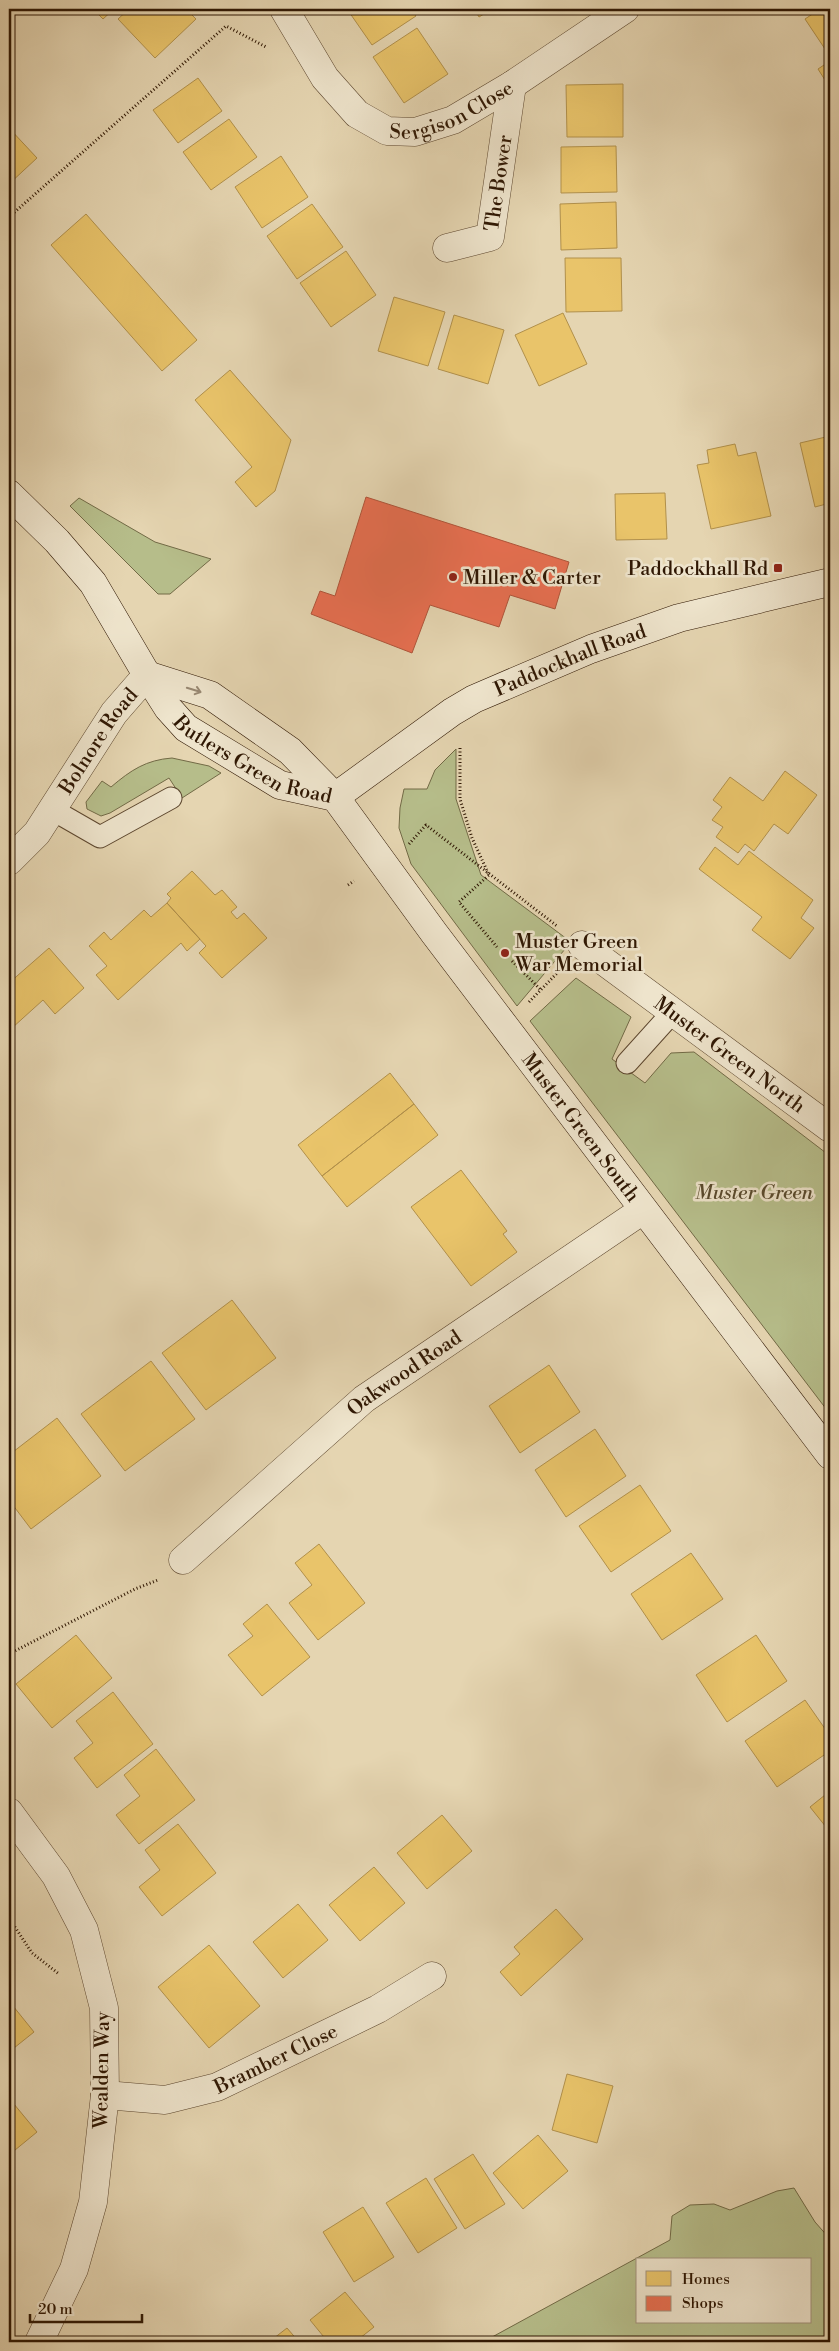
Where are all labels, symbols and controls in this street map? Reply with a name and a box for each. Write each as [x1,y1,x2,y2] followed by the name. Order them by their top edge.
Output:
[389,76,518,146] street label: Sergison Close
[480,133,519,233] street label: The Bower
[628,557,769,582] place label: Paddockhall Rd
[772,562,784,574] marker: Paddockhall Rd
[463,566,601,591] place label: Miller & Carter
[447,571,459,583] marker: Miller & Carter
[491,619,650,703] street label: Paddockhall Road
[53,683,144,800] street label: Bolnore Road
[185,685,201,695] one-way arrow
[166,710,335,810] street label: Butlers Green Road
[514,930,643,978] place label: Muster Green War Memorial
[499,947,511,959] marker: Muster Green War Memorial
[649,991,810,1119] street label: Muster Green North
[516,1049,645,1208] street label: Muster Green South
[695,1181,814,1206] park label: Muster Green
[342,1325,467,1422] street label: Oakwood Road
[89,2011,116,2130] street label: Wealden Way
[210,2019,342,2101] street label: Bramber Close
[636,2258,812,2324] legend
[682,2270,730,2289] text: Homes
[30,2291,142,2323] scale bar
[682,2294,723,2313] text: Shops
[38,2300,73,2319] text: 20 m

